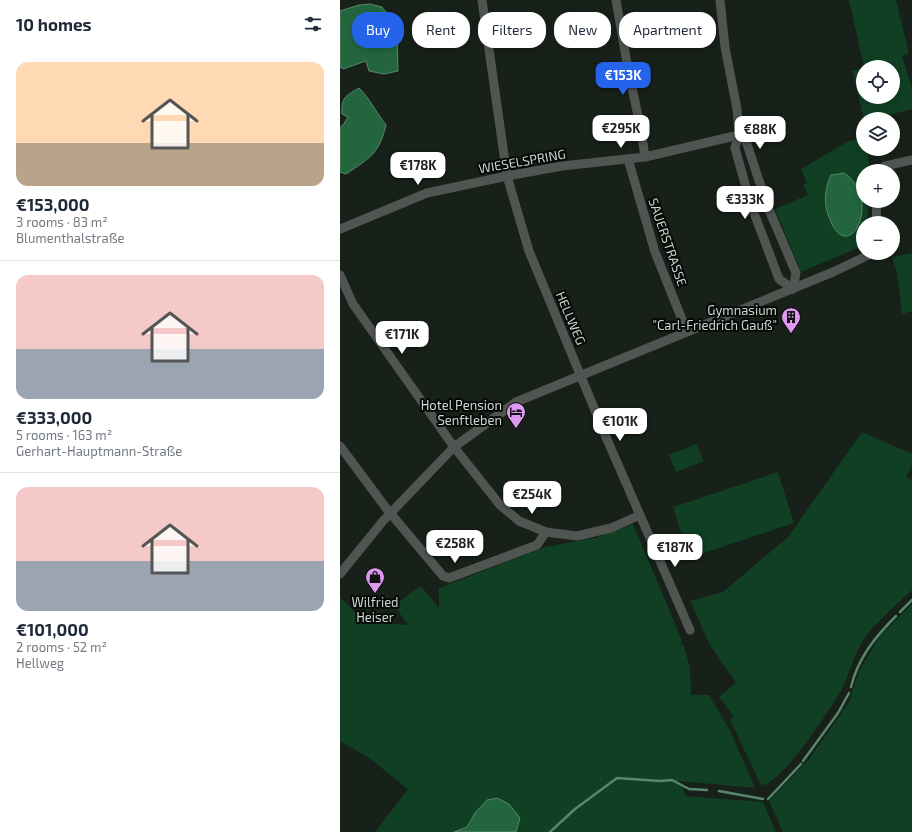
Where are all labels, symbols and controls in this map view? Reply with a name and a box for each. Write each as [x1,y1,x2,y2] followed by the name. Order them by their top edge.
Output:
[352,12,404,48] chip: Buy
[412,12,470,48] chip: Rent
[478,12,546,48] chip: Filters
[554,12,611,48] chip: New
[619,12,716,48] chip: Apartment
[302,13,324,35] icon: filters
[16,14,92,34] text: 10 homes
[856,60,900,260] map controls
[856,60,900,104] button: locate
[595,62,651,96] pin: €153K
[605,67,641,83] text: €153K
[134,88,206,160] icon: home
[856,112,900,156] button: layers
[593,115,649,149] pin: €295K
[736,116,784,150] pin: €88K
[602,120,641,136] text: €295K
[744,121,776,137] text: €88K
[477,145,567,177] street label: WIESELSPRING
[390,152,446,186] pin: €178K
[399,157,437,173] text: €178K
[856,164,900,208] button: +
[717,186,773,220] pin: €333K
[726,191,764,207] text: €333K
[16,194,90,214] text: €153,000
[645,196,691,288] street label: SAUERSTRASSE
[16,214,108,230] text: 3 rooms · 83 m²
[856,216,900,260] button: −
[16,230,124,246] text: Blumenthalstraße
[553,289,589,347] street label: HELLWEG
[134,301,206,373] icon: home
[652,302,777,333] place label: Gymnasium "Carl-Friedrich Gauß"
[780,306,802,334] building icon: Gymnasium "Carl-Friedrich Gauß"
[374,321,430,355] pin: €171K
[385,326,419,342] text: €171K
[421,397,502,428] place label: Hotel Pension Senftleben
[505,401,527,429] hotel icon: Hotel Pension Senftleben
[16,407,92,427] text: €333,000
[592,408,648,442] pin: €101K
[602,413,638,429] text: €101K
[16,427,112,443] text: 5 rooms · 163 m²
[16,443,182,459] text: Gerhart-Hauptmann-Straße
[504,481,560,515] pin: €254K
[512,486,552,502] text: €254K
[134,513,206,585] icon: home
[427,530,483,564] pin: €258K
[647,534,703,568] pin: €187K
[435,535,475,551] text: €258K
[656,539,694,555] text: €187K
[364,566,386,594] shop icon: Wilfried Heiser
[351,594,399,625] place label: Wilfried Heiser
[16,619,89,639] text: €101,000
[16,639,107,655] text: 2 rooms · 52 m²
[16,655,64,671] text: Hellweg

